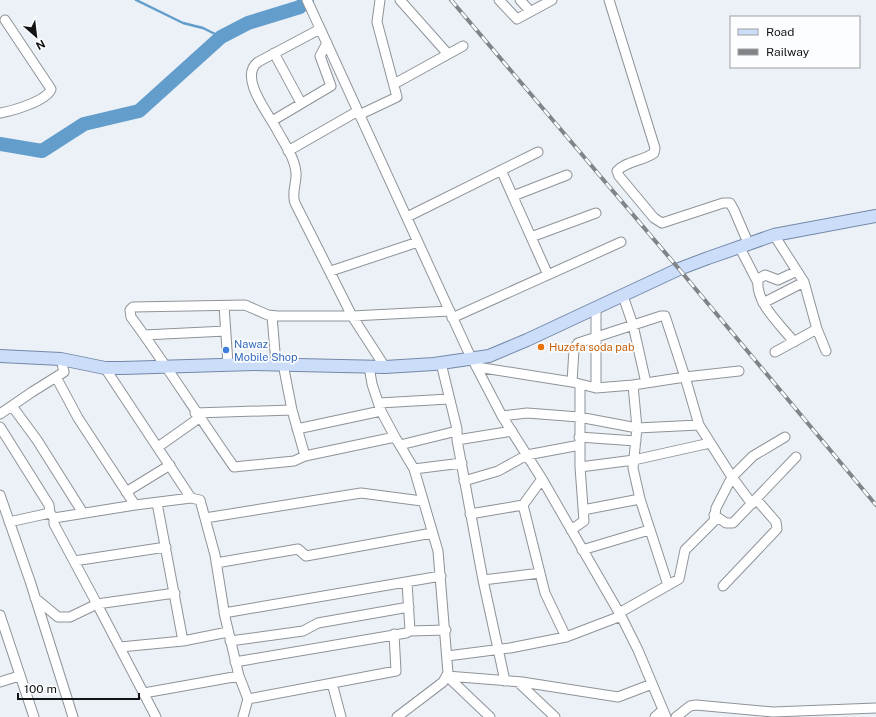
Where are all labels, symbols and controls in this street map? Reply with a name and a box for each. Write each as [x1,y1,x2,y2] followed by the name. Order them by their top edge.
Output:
[16,16,56,56] north arrow
[730,16,860,68] legend
[766,25,794,39] text: Road
[34,38,47,52] text: N
[766,45,810,59] text: Railway
[234,338,298,363] place label: Nawaz Mobile Shop
[549,341,635,353] place label: Huzefa soda pab
[536,342,546,352] marker: Huzefa soda pab
[221,345,231,355] marker: Nawaz Mobile Shop
[18,675,139,701] scale bar
[24,682,57,696] text: 100 m

